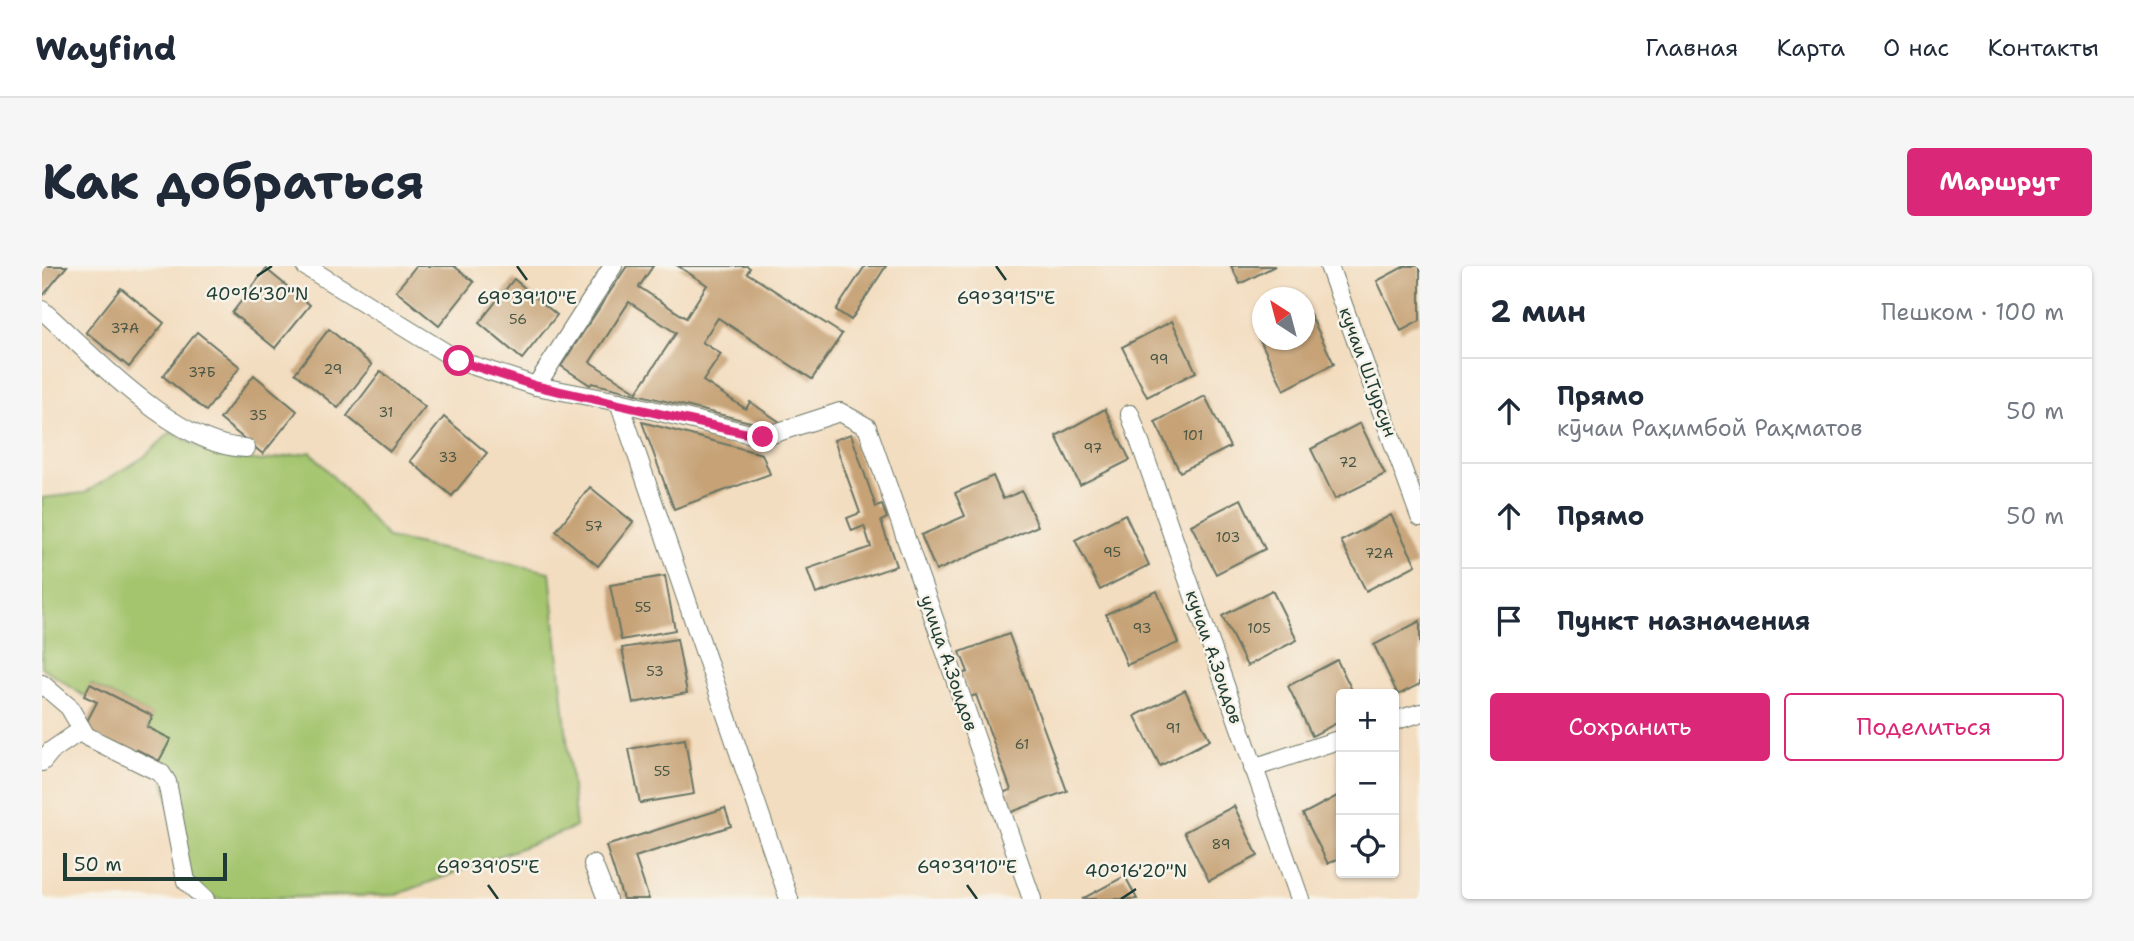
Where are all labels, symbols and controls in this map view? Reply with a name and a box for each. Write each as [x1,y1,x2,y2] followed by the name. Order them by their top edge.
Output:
[35,26,176,71] text: Wayfind
[1645,32,1738,64] text: Главная
[1776,32,1845,64] text: Карта
[1883,32,1949,64] text: О нас
[1987,32,2099,64] text: Контакты
[1907,148,2092,216] button: Маршрут
[42,149,424,215] text: Как добраться
[206,282,308,306] text: 40°16'30"N
[477,286,577,310] text: 69°39'10"E
[957,286,1055,310] text: 69°39'15"E
[1252,287,1315,350] north arrow
[1490,291,1586,332] text: 2 мин
[1881,297,2064,327] text: Пешком · 100 m
[1333,304,1403,440] street label: кучаи Ш.Турсун
[509,310,527,328] house number: 56
[111,319,139,337] house number: 37А
[443,345,474,376] route start
[1149,350,1169,368] house number: 99
[324,360,342,378] house number: 29
[188,363,216,381] house number: 37Б
[1557,378,1645,413] text: Прямо
[1490,392,1528,430] icon: ahead
[2006,396,2064,426] text: 50 m
[379,403,393,421] house number: 31
[249,406,267,424] house number: 35
[1557,413,1862,443] text: кӯчаи Раҳимбой Раҳматов
[747,421,778,452] route end
[1183,426,1203,444] house number: 101
[1084,439,1102,457] house number: 97
[439,448,457,466] house number: 33
[1339,453,1357,471] house number: 72
[1490,497,1528,535] icon: ahead
[1557,498,1645,533] text: Прямо
[2006,501,2064,531] text: 50 m
[585,517,603,535] house number: 57
[1216,528,1240,546] house number: 103
[1103,543,1121,561] house number: 95
[1365,544,1393,562] house number: 72А
[1180,587,1248,727] street label: кучаи А.Зоидов
[915,592,983,734] street label: улица А.Зоидов
[635,598,651,616] house number: 55
[1490,602,1528,640] icon: arrive
[1557,603,1810,638] text: Пункт назначения
[1133,619,1151,637] house number: 93
[1247,619,1271,637] house number: 105
[646,662,664,680] house number: 53
[1336,689,1399,878] map controls
[1336,689,1399,752] button: +
[1490,693,1770,761] button: Сохранить
[1784,693,2064,761] button: Поделиться
[1165,719,1181,737] house number: 91
[1015,735,1029,753] house number: 61
[1336,752,1399,815] button: −
[654,762,670,780] house number: 55
[1336,815,1399,878] button: locate
[1212,835,1230,853] house number: 89
[63,850,228,882] scale bar
[74,852,122,877] text: 50 m
[436,855,540,879] text: 69°39'05"E
[917,855,1017,879] text: 69°39'10"E
[1085,859,1187,883] text: 40°16'20"N

